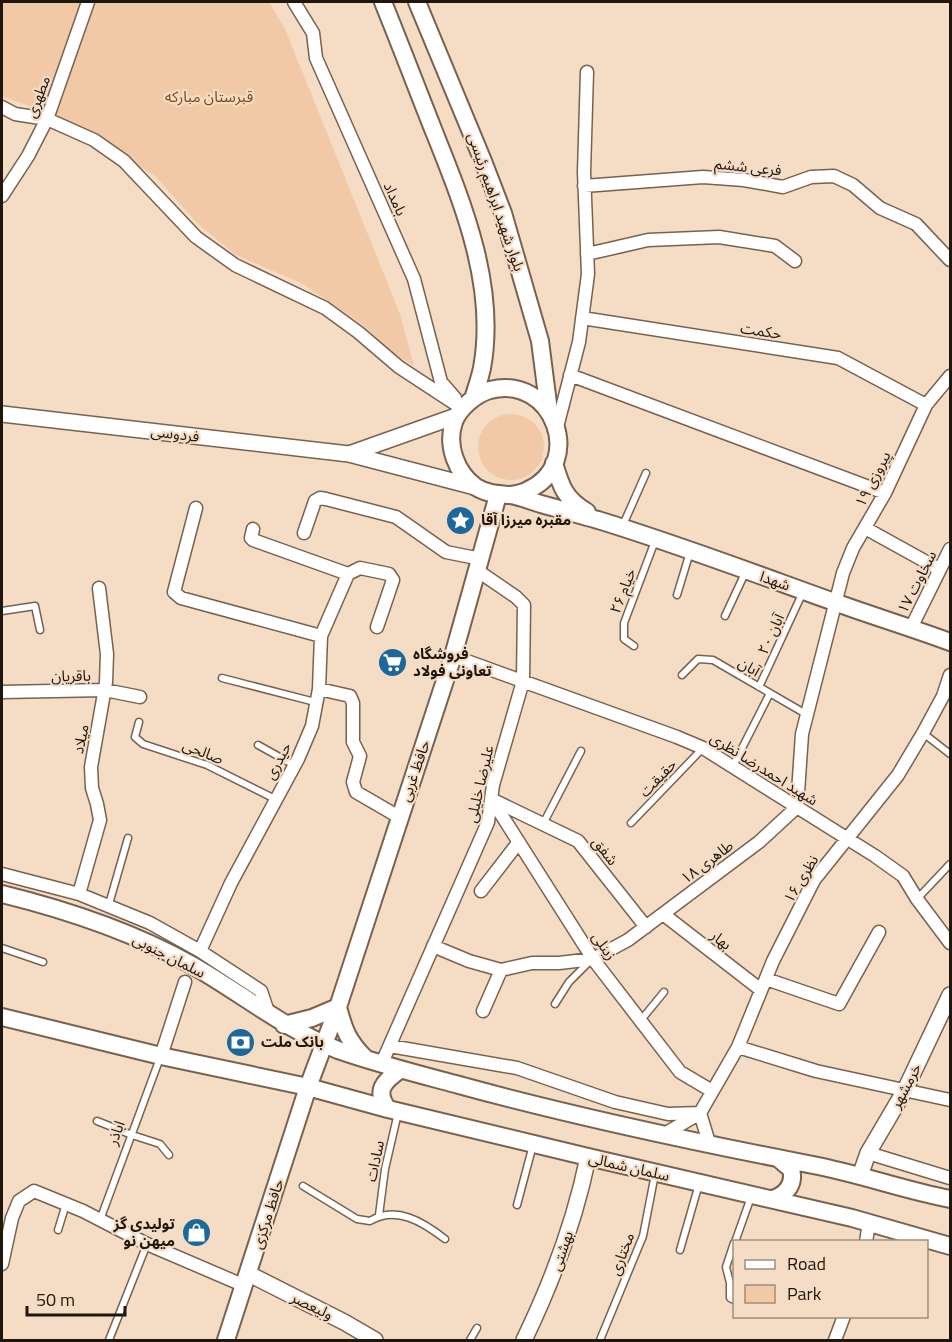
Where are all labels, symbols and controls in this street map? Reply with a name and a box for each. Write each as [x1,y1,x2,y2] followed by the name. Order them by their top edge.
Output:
[19,72,56,121] street label: مطهری
[165,85,253,108] park label: قبرستان مبارکه
[462,129,531,274] street label: بلوار شهید ابراهیم رئیسی
[713,152,783,181] street label: فرعی ششم
[378,178,413,219] street label: بامداد
[739,316,784,345] street label: حکمت
[149,419,201,448] street label: فردوسی
[849,447,896,511] street label: پیروزی ۱۹
[444,504,476,536] place icon: مقبره میرزا آقا
[481,508,571,531] place label: مقبره میرزا آقا
[891,546,942,617] street label: سخاوت ۱۷
[603,565,642,617] street label: خیام ۲۶
[757,565,794,597] street label: شهدا
[751,609,790,658] street label: آبان ۲۰
[413,642,492,682] place label: فروشگاه تعاونی فولاد
[376,647,408,679] supermarket icon: فروشگاه تعاونی فولاد
[734,651,765,682] street label: آبان
[51,664,91,687] street label: باقریان
[66,722,95,756] street label: میلاد
[706,726,823,811] street label: شهید احمدرضا نظری
[179,733,227,770] street label: صالحی
[393,737,436,805] street label: حافظ غربی
[258,738,297,784] street label: حیدری
[459,742,500,825] street label: علیرضا خلیلی
[633,753,682,802] street label: حقیقت
[587,831,624,870] street label: شفق
[675,834,738,889] street label: طاهری ۱۸
[777,850,824,907] street label: نظری ۱۶
[705,923,737,955] street label: بهار
[129,927,210,984] street label: سلمان جنوبی
[586,927,623,965] street label: زینلی
[224,1026,256,1058] bank icon: بانک ملت
[261,1030,324,1053] place label: بانک ملت
[884,1059,927,1113] street label: خرمشهر
[100,1117,131,1149] street label: اباذر
[359,1138,390,1184] street label: سادات
[586,1146,672,1187] street label: سلمان شمالی
[245,1176,290,1252] street label: حافظ مرکزی
[112,1212,176,1252] place label: تولیدی گز میهن نو
[180,1217,212,1249] shop icon: تولیدی گز میهن نو
[544,1228,579,1274] street label: بهشتی
[603,1229,640,1279] street label: مختاری
[733,1240,928,1318] legend
[787,1250,826,1277] text: Road
[27,1279,124,1317] scale bar
[787,1280,822,1307] text: Park
[286,1285,337,1326] street label: ولیعصر
[36,1286,75,1313] text: 50 m

